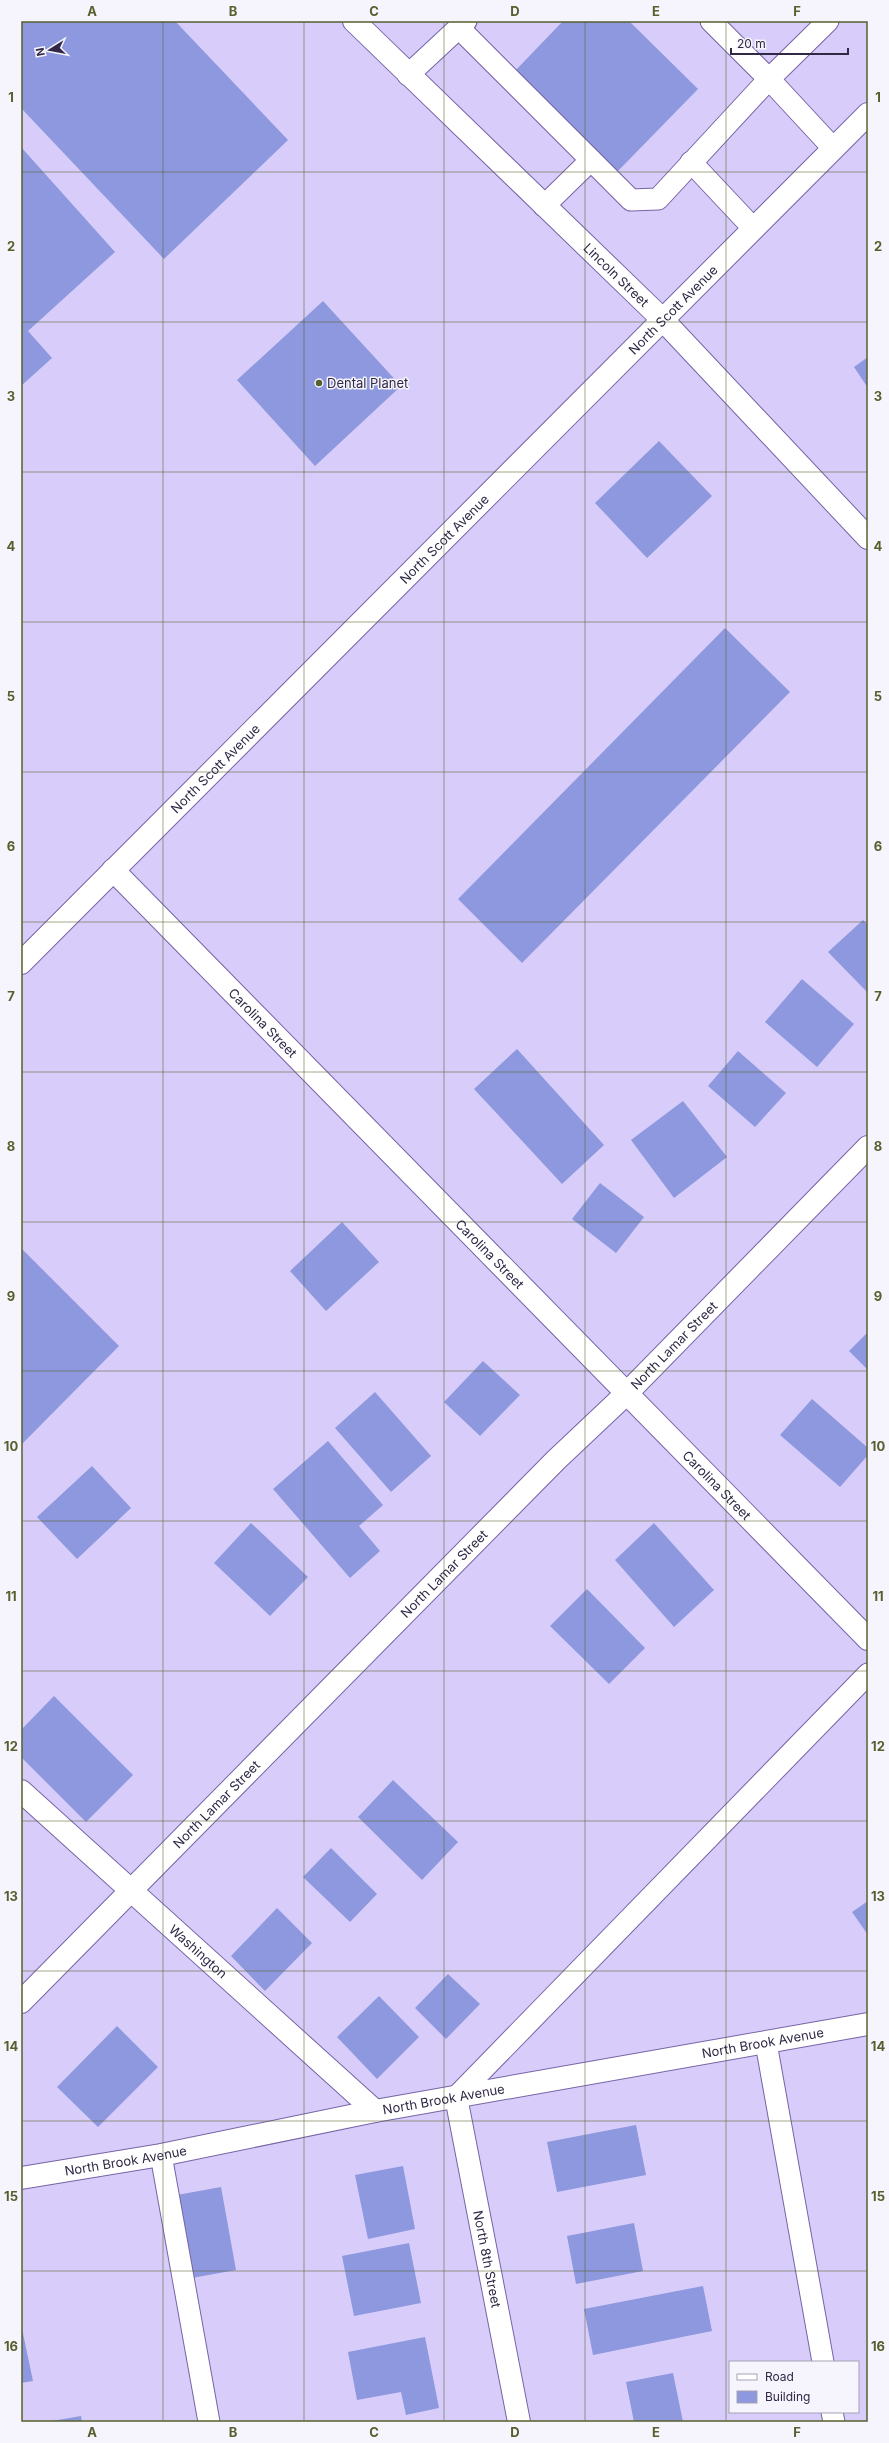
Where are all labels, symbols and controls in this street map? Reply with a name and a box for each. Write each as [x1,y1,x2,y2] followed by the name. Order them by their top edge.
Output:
[87,3,97,19] text: A
[229,3,238,19] text: B
[369,3,379,19] text: C
[510,3,520,19] text: D
[652,3,660,19] text: E
[793,3,801,19] text: F
[30,30,70,70] north arrow
[731,30,848,56] scale bar
[737,36,766,51] text: 20 m
[33,46,48,57] text: N
[8,89,14,105] text: 1
[875,89,881,105] text: 1
[7,238,15,254] text: 2
[874,238,882,254] text: 2
[580,240,652,310] street label: Lincoln Street
[625,262,721,358] street label: North Scott Avenue
[327,375,408,391] place label: Dental Planet
[314,378,324,388] marker: Dental Planet
[7,388,15,404] text: 3
[874,388,882,404] text: 3
[396,491,492,587] street label: North Scott Avenue
[7,538,16,554] text: 4
[874,538,883,554] text: 4
[7,688,15,704] text: 5
[874,688,882,704] text: 5
[167,720,263,816] street label: North Scott Avenue
[7,838,15,854] text: 6
[874,838,882,854] text: 6
[225,985,301,1061] street label: Carolina Street
[7,988,15,1004] text: 7
[874,988,882,1004] text: 7
[7,1138,15,1154] text: 8
[874,1138,882,1154] text: 8
[452,1216,528,1292] street label: Carolina Street
[7,1288,15,1304] text: 9
[874,1288,882,1304] text: 9
[627,1298,720,1393] street label: North Lamar Street
[4,1438,18,1454] text: 10
[871,1438,885,1454] text: 10
[679,1447,754,1523] street label: Carolina Street
[397,1526,491,1621] street label: North Lamar Street
[5,1588,17,1604] text: 11
[872,1588,884,1604] text: 11
[4,1738,18,1754] text: 12
[871,1738,885,1754] text: 12
[170,1757,263,1851] street label: North Lamar Street
[4,1888,18,1904] text: 13
[871,1888,885,1904] text: 13
[166,1921,231,1982] street label: Washington
[700,2024,825,2061] street label: North Brook Avenue
[4,2038,18,2054] text: 14
[871,2038,885,2054] text: 14
[381,2080,506,2118] street label: North Brook Avenue
[63,2142,188,2179] street label: North Brook Avenue
[4,2188,18,2204] text: 15
[871,2188,885,2204] text: 15
[470,2209,505,2309] street label: North 8th Street
[4,2338,18,2354] text: 16
[871,2338,885,2354] text: 16
[729,2361,859,2413] legend
[765,2369,794,2384] text: Road
[765,2389,810,2404] text: Building
[87,2424,97,2440] text: A
[229,2424,238,2440] text: B
[369,2424,379,2440] text: C
[510,2424,520,2440] text: D
[652,2424,660,2440] text: E
[793,2424,801,2440] text: F

